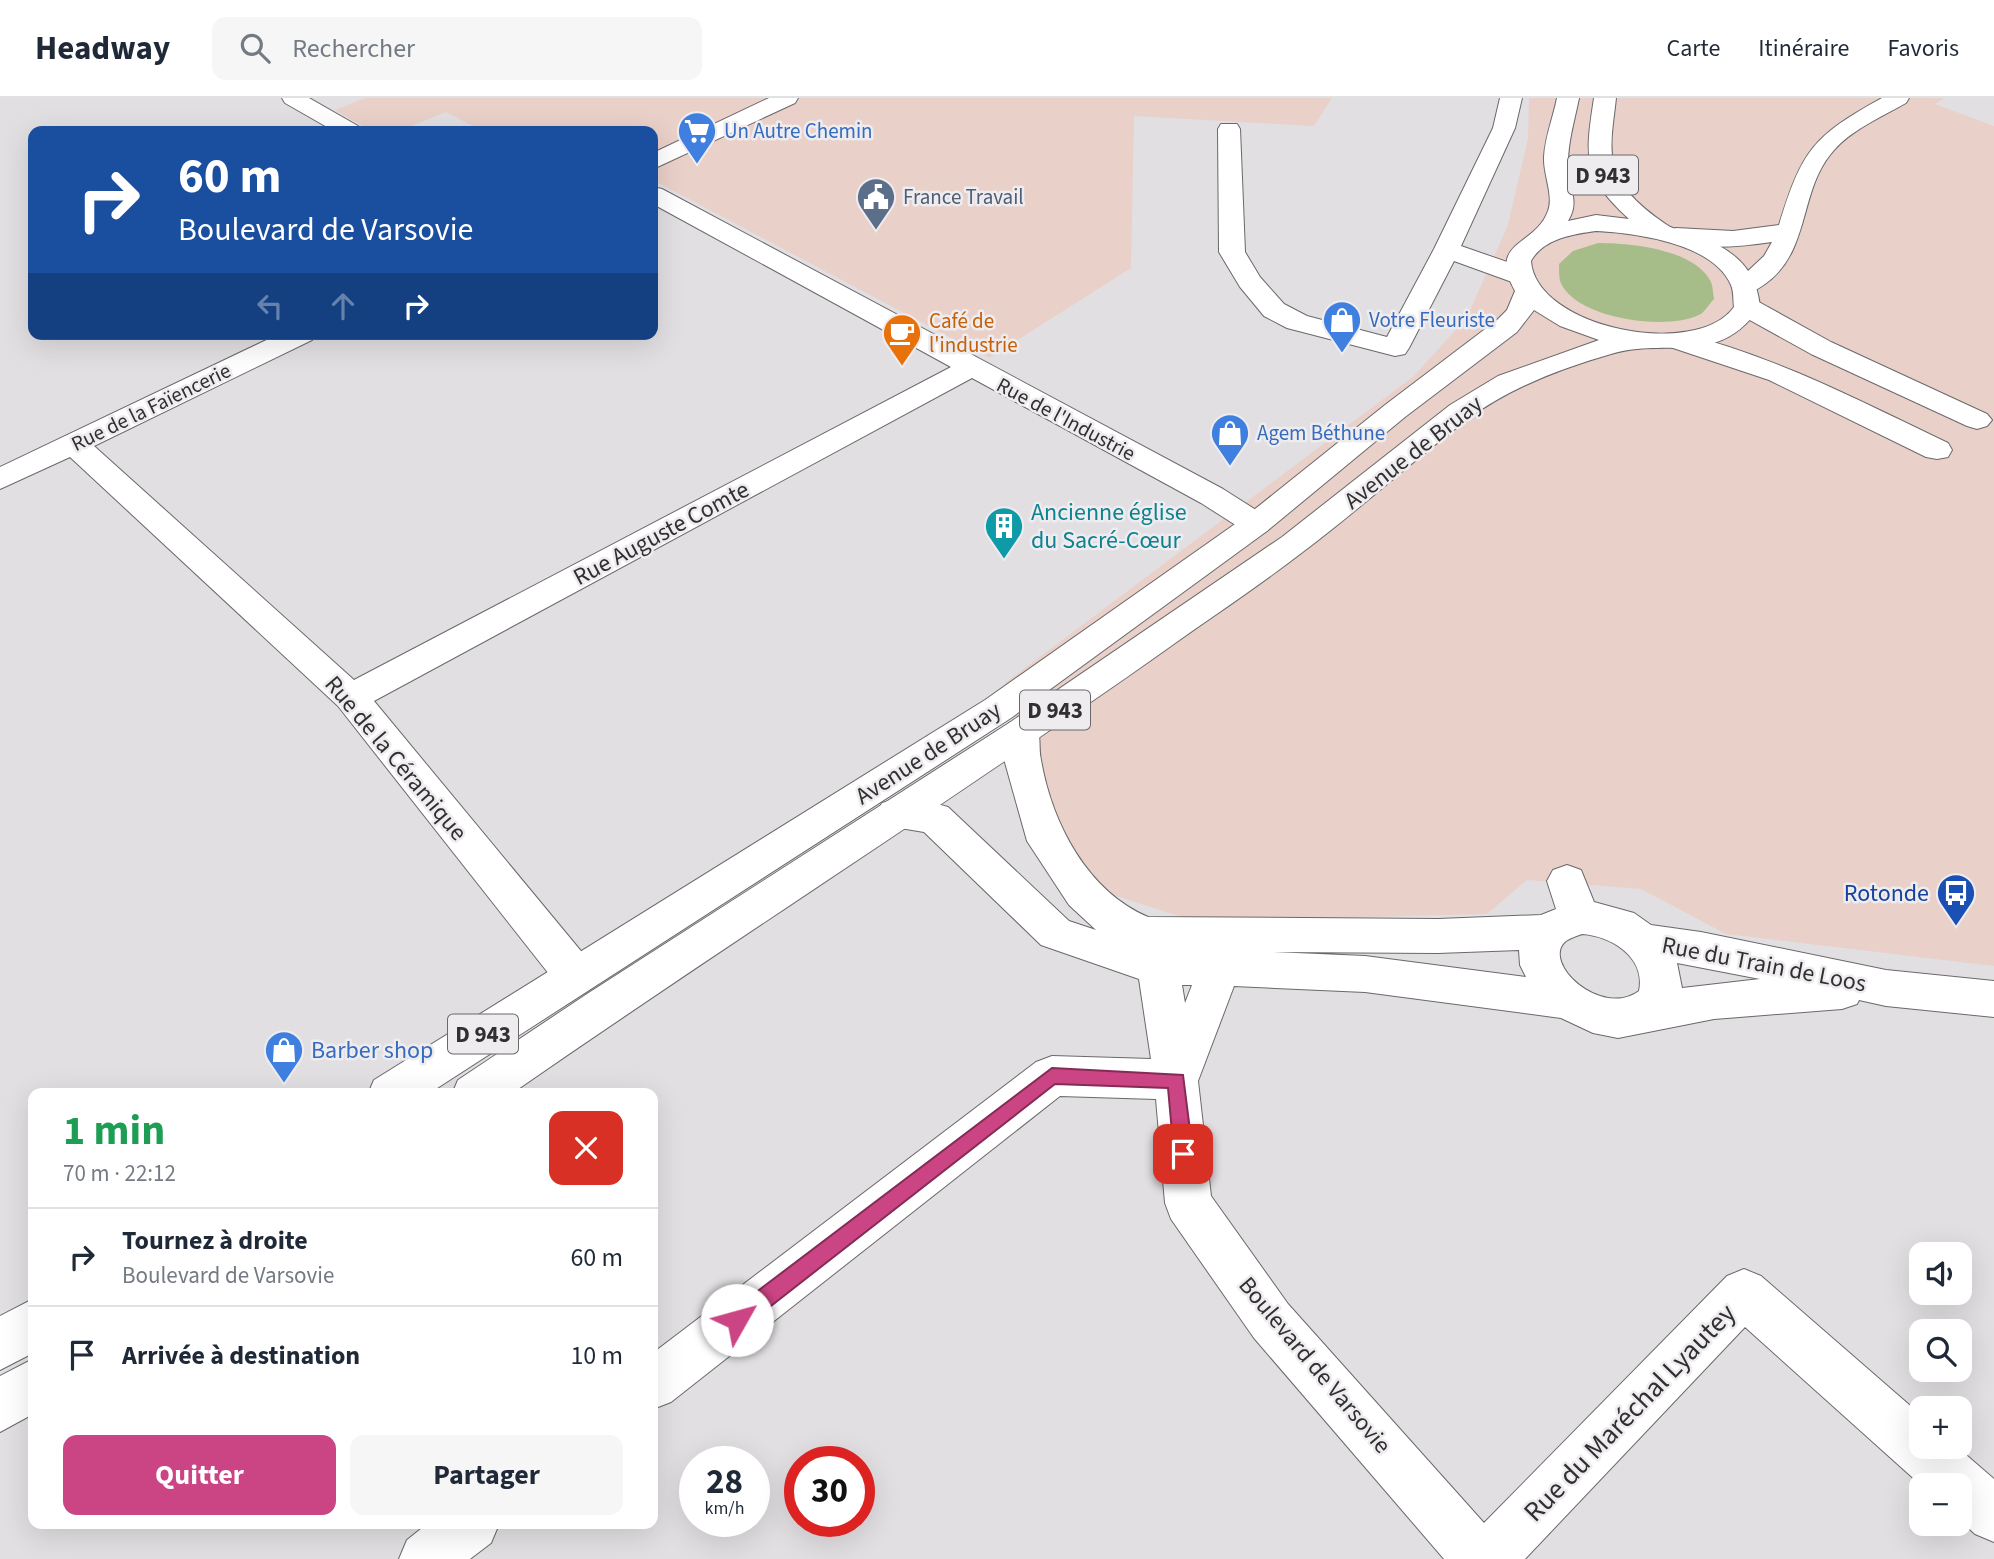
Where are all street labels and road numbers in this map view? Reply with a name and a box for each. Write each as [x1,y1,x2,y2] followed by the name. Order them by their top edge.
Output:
[1568,156,1638,194] road number: D 943
[66,355,236,459] street label: Rue de la Faïencerie
[991,370,1141,468] street label: Rue de l'Industrie
[1337,387,1490,518] street label: Avenue de Bruay
[567,472,755,595] street label: Rue Auguste Comte
[316,668,475,848] street label: Rue de la Céramique
[1020,690,1090,730] road number: D 943
[848,693,1008,814] street label: Avenue de Bruay
[1659,928,1869,1001] street label: Rue du Train de Loos
[448,1015,518,1054] road number: D 943
[1230,1269,1399,1461] street label: Boulevard de Varsovie
[1514,1294,1745,1531] street label: Rue du Maréchal Lyautey

